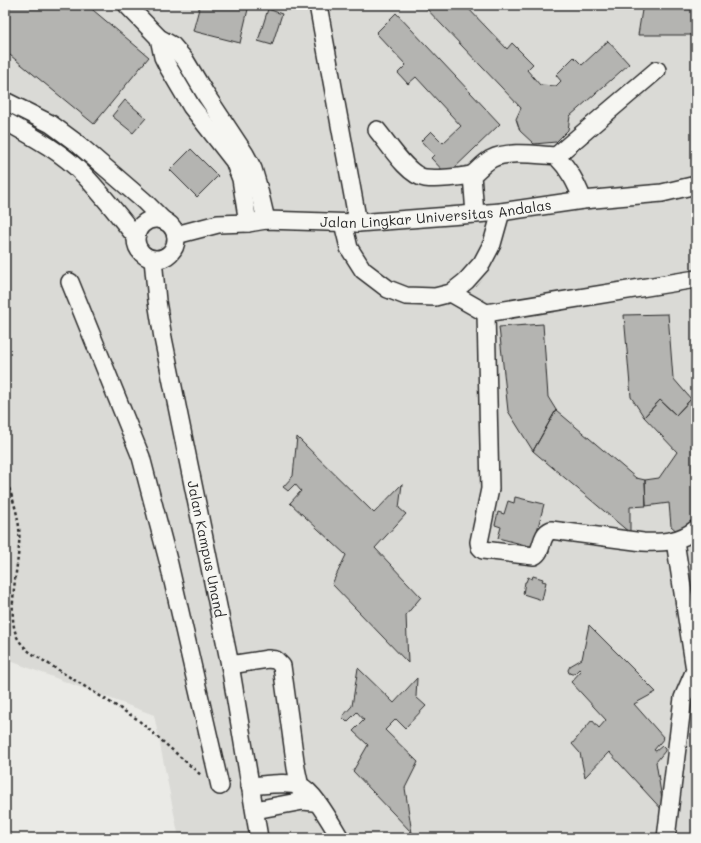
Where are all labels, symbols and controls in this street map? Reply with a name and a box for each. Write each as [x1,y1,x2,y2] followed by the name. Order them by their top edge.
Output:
[320,195,553,232] street label: Jalan Lingkar Universitas Andalas
[183,479,230,619] street label: Jalan Kampus Unand

